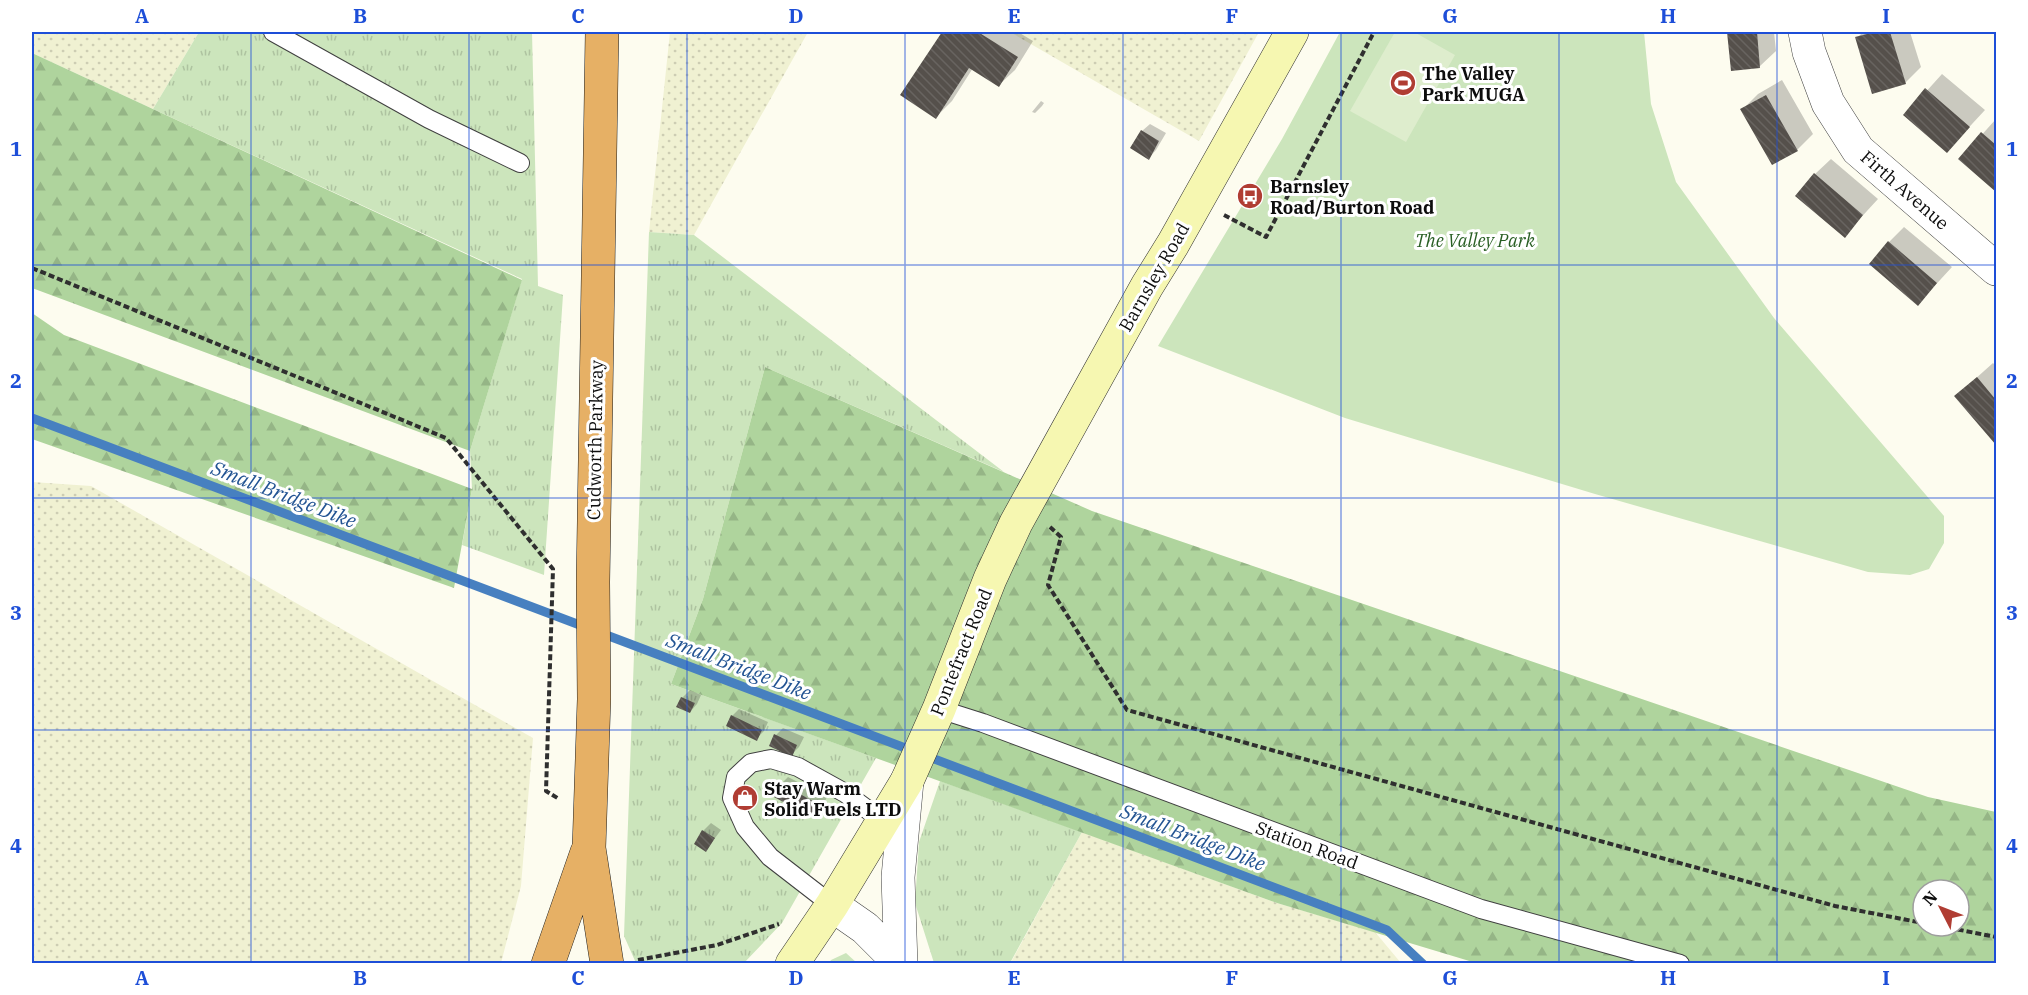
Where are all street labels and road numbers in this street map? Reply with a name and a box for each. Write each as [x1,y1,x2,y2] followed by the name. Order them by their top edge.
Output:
[1856,145,1954,235] street label: Firth Avenue
[1114,218,1194,336] street label: Barnsley Road
[582,359,608,520] street label: Cudworth Parkway
[925,585,997,719] street label: Pontefract Road
[1253,816,1361,874] street label: Station Road

